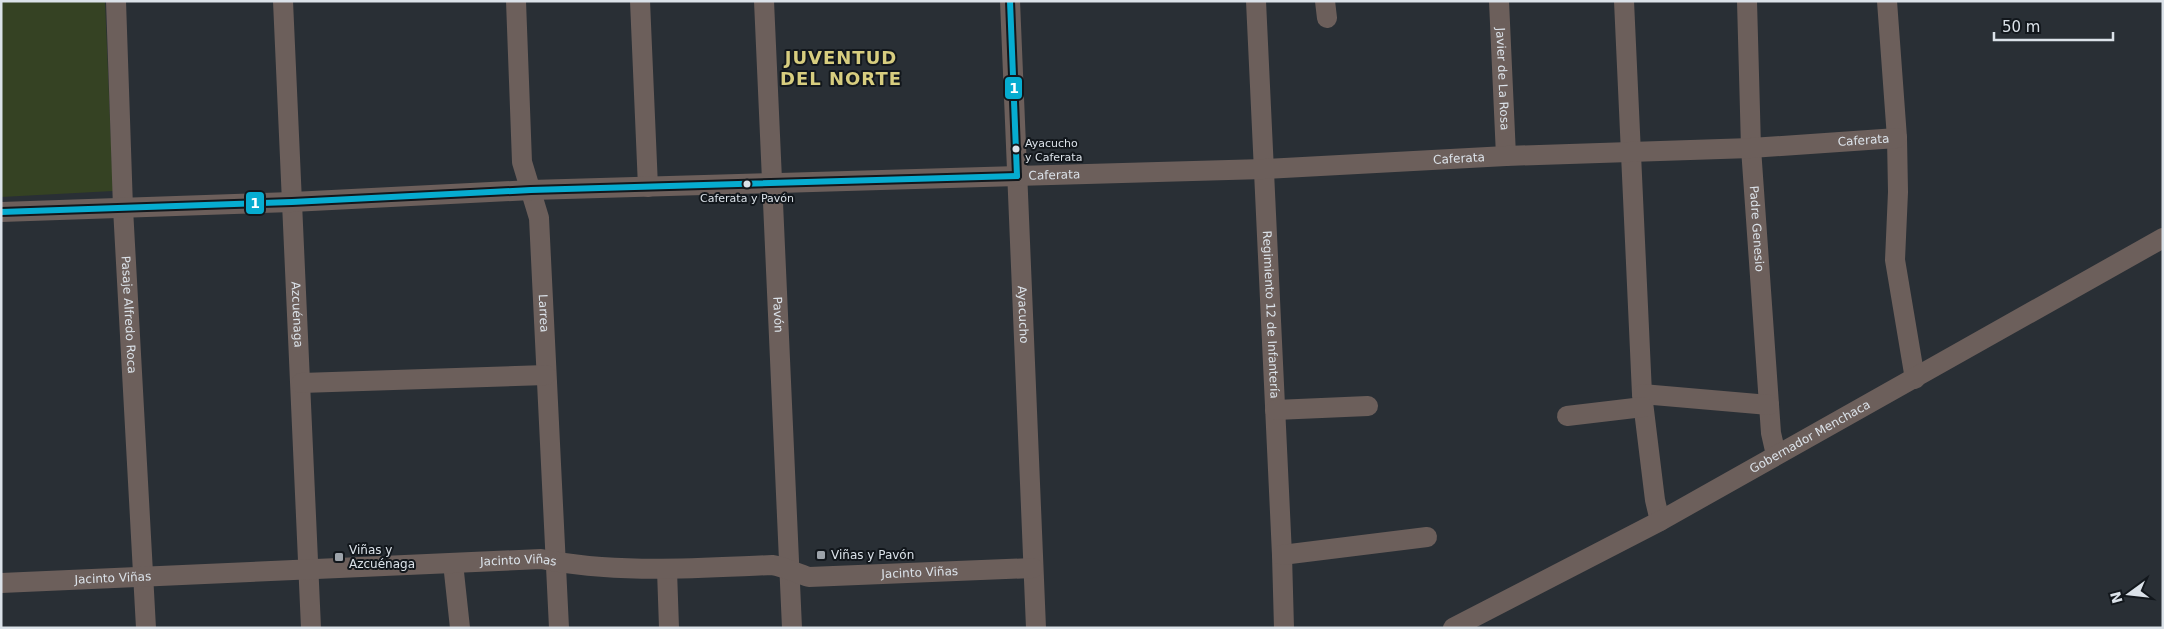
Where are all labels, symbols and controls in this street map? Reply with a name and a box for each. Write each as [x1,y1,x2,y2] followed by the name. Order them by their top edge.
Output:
[1994,10,2113,42] scale bar
[2002,18,2040,36] text: 50 m
[1493,26,1512,131] street label: Javier de La Rosa
[780,47,902,89] district label: JUVENTUD DEL NORTE
[1004,76,1023,100] line badge: 1
[1009,80,1019,96] text: 1
[1837,132,1890,149] street label: Caferata
[1025,137,1082,164] place label: Ayacucho y Caferata
[1011,144,1021,154] marker: Ayacucho y Caferata
[1433,150,1485,167] street label: Caferata
[1028,167,1080,183] street label: Caferata
[742,179,752,189] marker: Caferata y Pavón
[1747,185,1767,272] street label: Padre Genesio
[245,191,265,215] line badge: 1
[700,192,794,205] place label: Caferata y Pavón
[250,195,260,211] text: 1
[1260,230,1282,399] street label: Regimiento 12 de Infantería
[119,255,139,374] street label: Pasaje Alfredo Roca
[289,281,305,348] street label: Azcuénaga
[1015,286,1031,344] street label: Ayacucho
[536,294,552,333] street label: Larrea
[770,296,786,333] street label: Pavón
[1747,397,1873,476] street label: Gobernador Menchaca
[349,543,415,571] place label: Viñas y Azcuénaga
[831,548,914,562] place label: Viñas y Pavón
[815,549,827,561] marker: Viñas y Pavón
[333,551,345,563] marker: Viñas y Azcuénaga
[479,552,558,569] street label: Jacinto Viñas
[880,564,958,581] street label: Jacinto Viñas
[73,569,152,587] street label: Jacinto Viñas
[2104,569,2154,619] north arrow
[2107,590,2126,605] text: N

